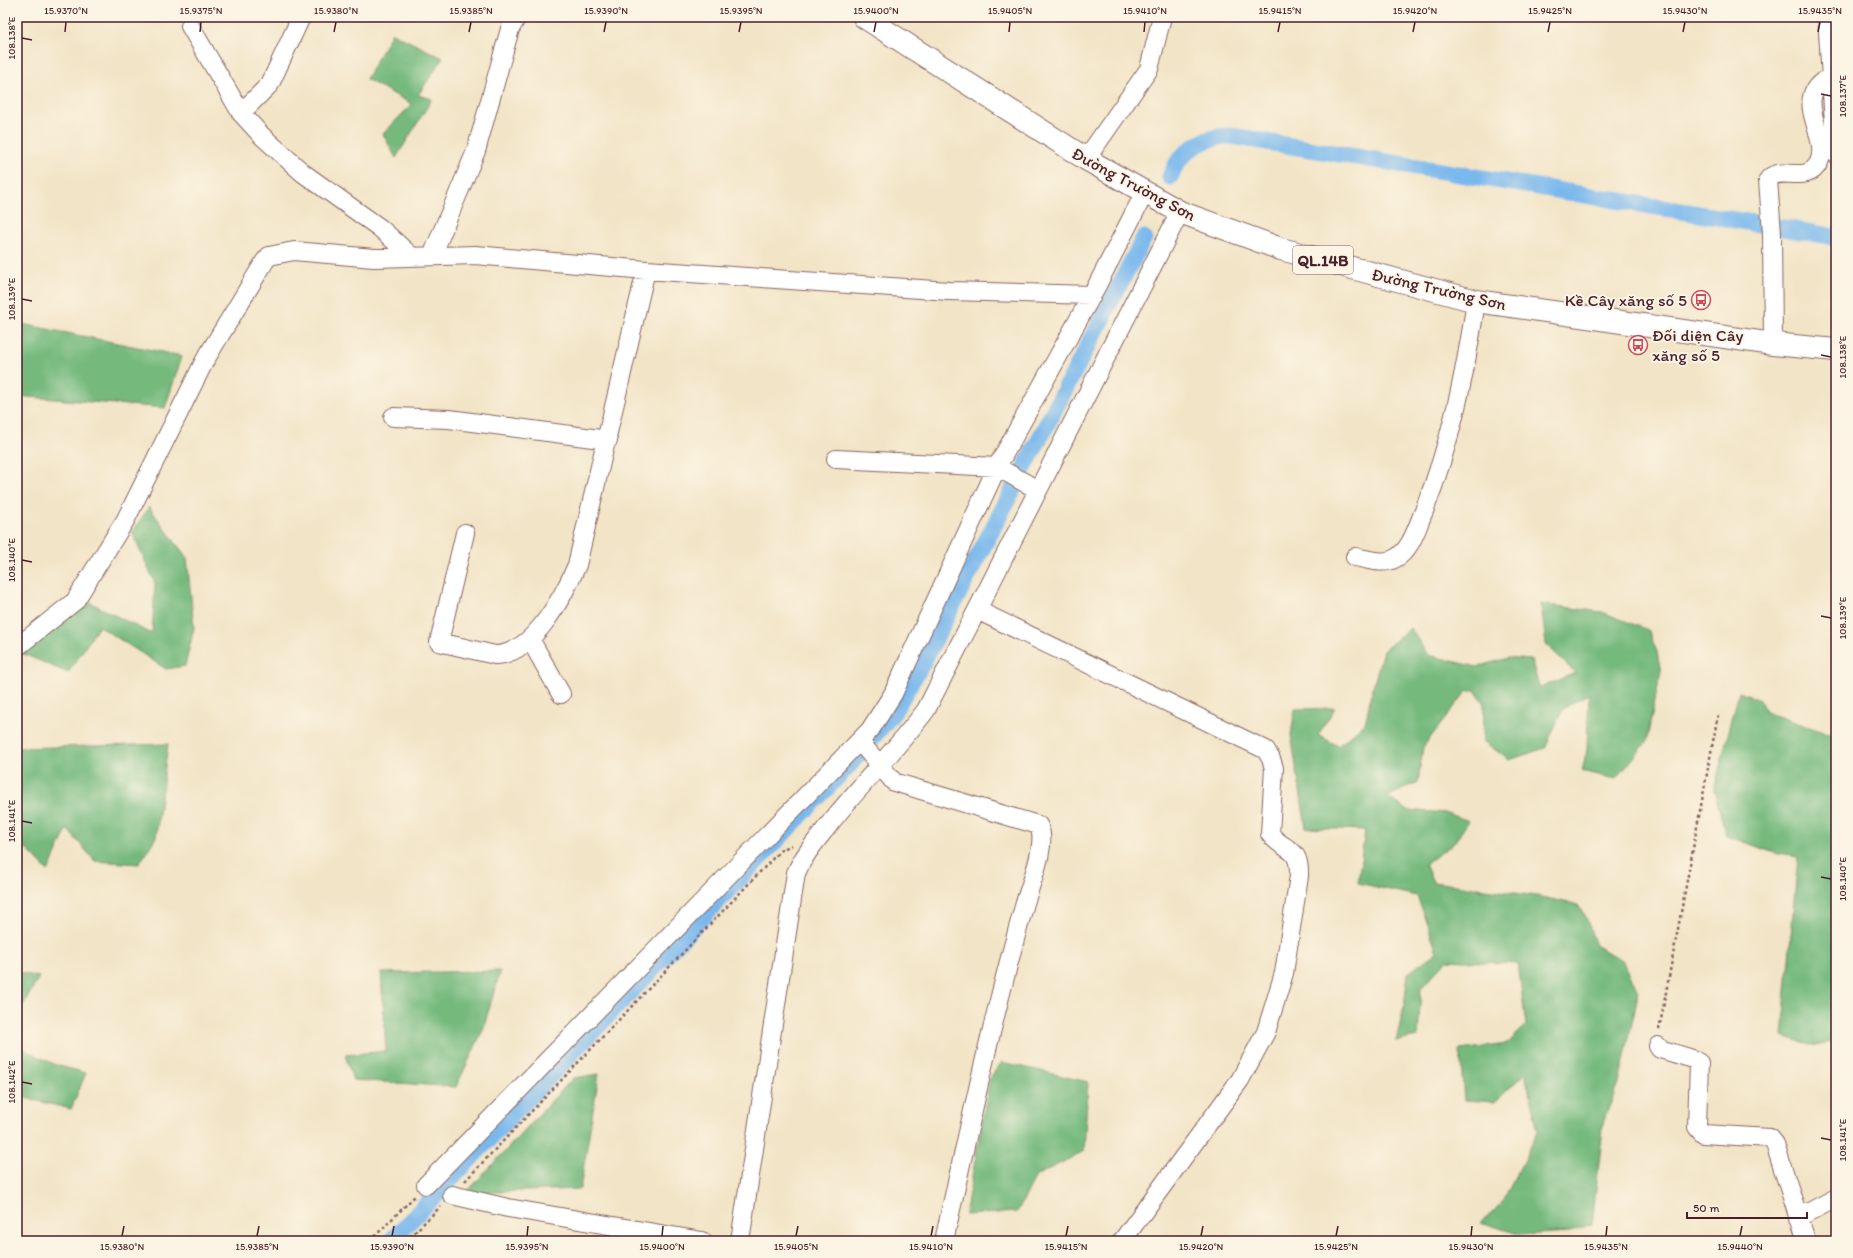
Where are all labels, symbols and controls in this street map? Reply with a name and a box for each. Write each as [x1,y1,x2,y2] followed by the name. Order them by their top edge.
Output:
[44,4,88,17] text: 15.9370°N
[180,4,223,17] text: 15.9375°N
[314,4,358,17] text: 15.9380°N
[449,4,493,17] text: 15.9385°N
[584,4,628,17] text: 15.9390°N
[719,4,763,17] text: 15.9395°N
[853,4,899,17] text: 15.9400°N
[988,4,1033,17] text: 15.9405°N
[1123,4,1167,17] text: 15.9410°N
[1258,4,1302,17] text: 15.9415°N
[1393,4,1438,17] text: 15.9420°N
[1528,4,1572,17] text: 15.9425°N
[1663,4,1708,17] text: 15.9430°N
[1798,4,1842,17] text: 15.9435°N
[5,16,18,59] text: 108.138°E
[1836,74,1849,117] text: 108.137°E
[1069,143,1200,225] street label: Đường Trường Sơn
[1293,246,1353,274] road number: QL.14B
[1370,264,1509,314] street label: Đường Trường Sơn
[5,277,18,320] text: 108.139°E
[1690,289,1712,311] bus stop icon: Kề Cây xăng số 5
[1565,290,1687,310] place label: Kề Cây xăng số 5
[1652,325,1744,365] place label: Đối diện Cây xăng số 5
[1627,334,1649,356] bus stop icon: Đối diện Cây xăng số 5
[1836,335,1849,378] text: 108.138°E
[5,538,18,582] text: 108.140°E
[1836,596,1849,639] text: 108.139°E
[5,799,18,842] text: 108.141°E
[1836,857,1849,901] text: 108.140°E
[5,1060,18,1104] text: 108.142°E
[1836,1118,1849,1161] text: 108.141°E
[1687,1194,1807,1220] scale bar
[1693,1201,1719,1215] text: 50 m
[100,1240,144,1253] text: 15.9380°N
[235,1240,279,1253] text: 15.9385°N
[370,1240,414,1253] text: 15.9390°N
[505,1240,549,1253] text: 15.9395°N
[639,1240,685,1253] text: 15.9400°N
[774,1240,819,1253] text: 15.9405°N
[909,1240,953,1253] text: 15.9410°N
[1044,1240,1088,1253] text: 15.9415°N
[1179,1240,1224,1253] text: 15.9420°N
[1314,1240,1358,1253] text: 15.9425°N
[1449,1240,1494,1253] text: 15.9430°N
[1584,1240,1628,1253] text: 15.9435°N
[1717,1240,1763,1253] text: 15.9440°N

